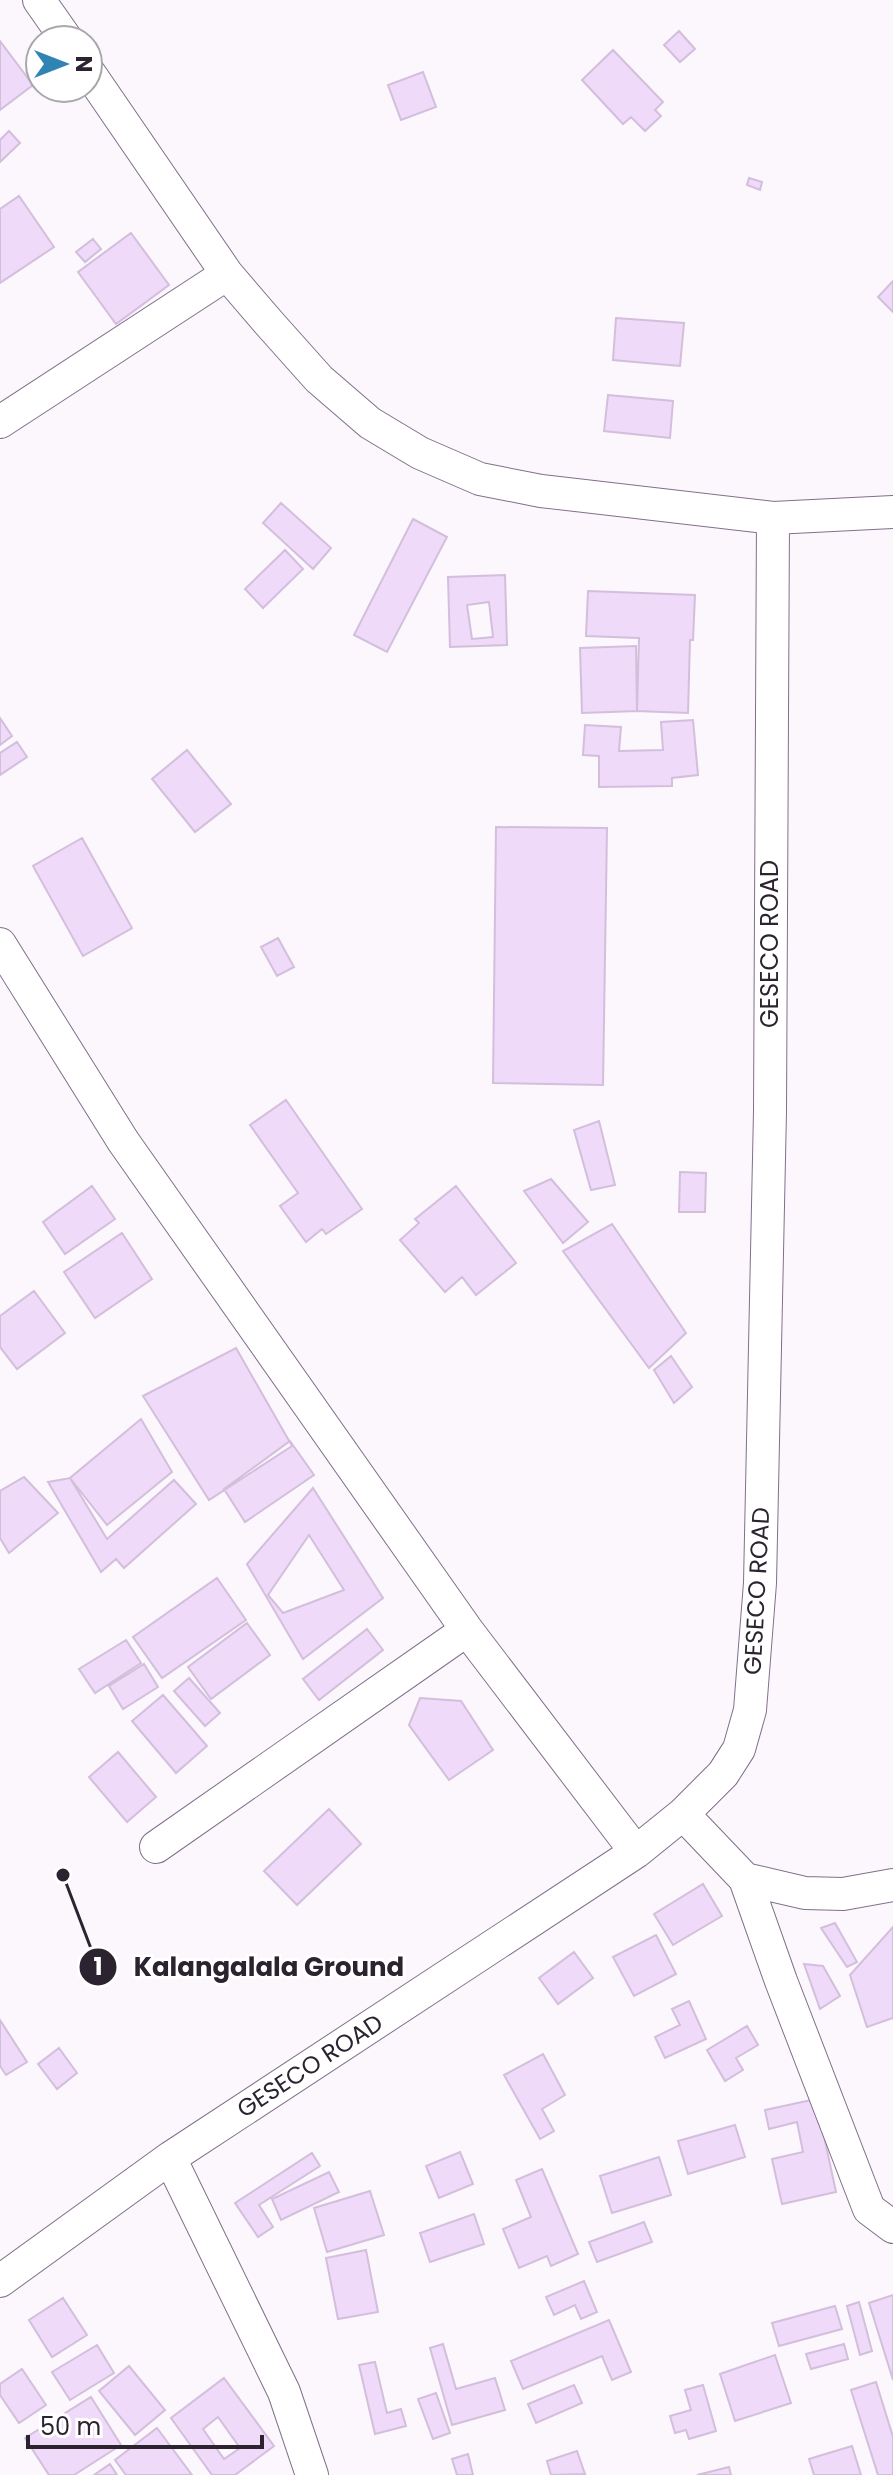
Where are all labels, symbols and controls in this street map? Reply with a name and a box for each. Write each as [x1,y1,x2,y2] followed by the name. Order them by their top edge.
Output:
[24,24,104,104] north arrow
[68,56,99,72] text: N
[753,860,786,1028] street label: GESECO ROAD
[736,1506,777,1676] street label: GESECO ROAD
[78,1942,420,1992] callout: Kalangalala Ground
[134,1949,404,1985] text: Kalangalala Ground
[93,1950,103,1983] text: 1
[230,2006,389,2125] street label: GESECO ROAD
[28,2399,262,2449] scale bar
[40,2410,101,2443] text: 50 m

